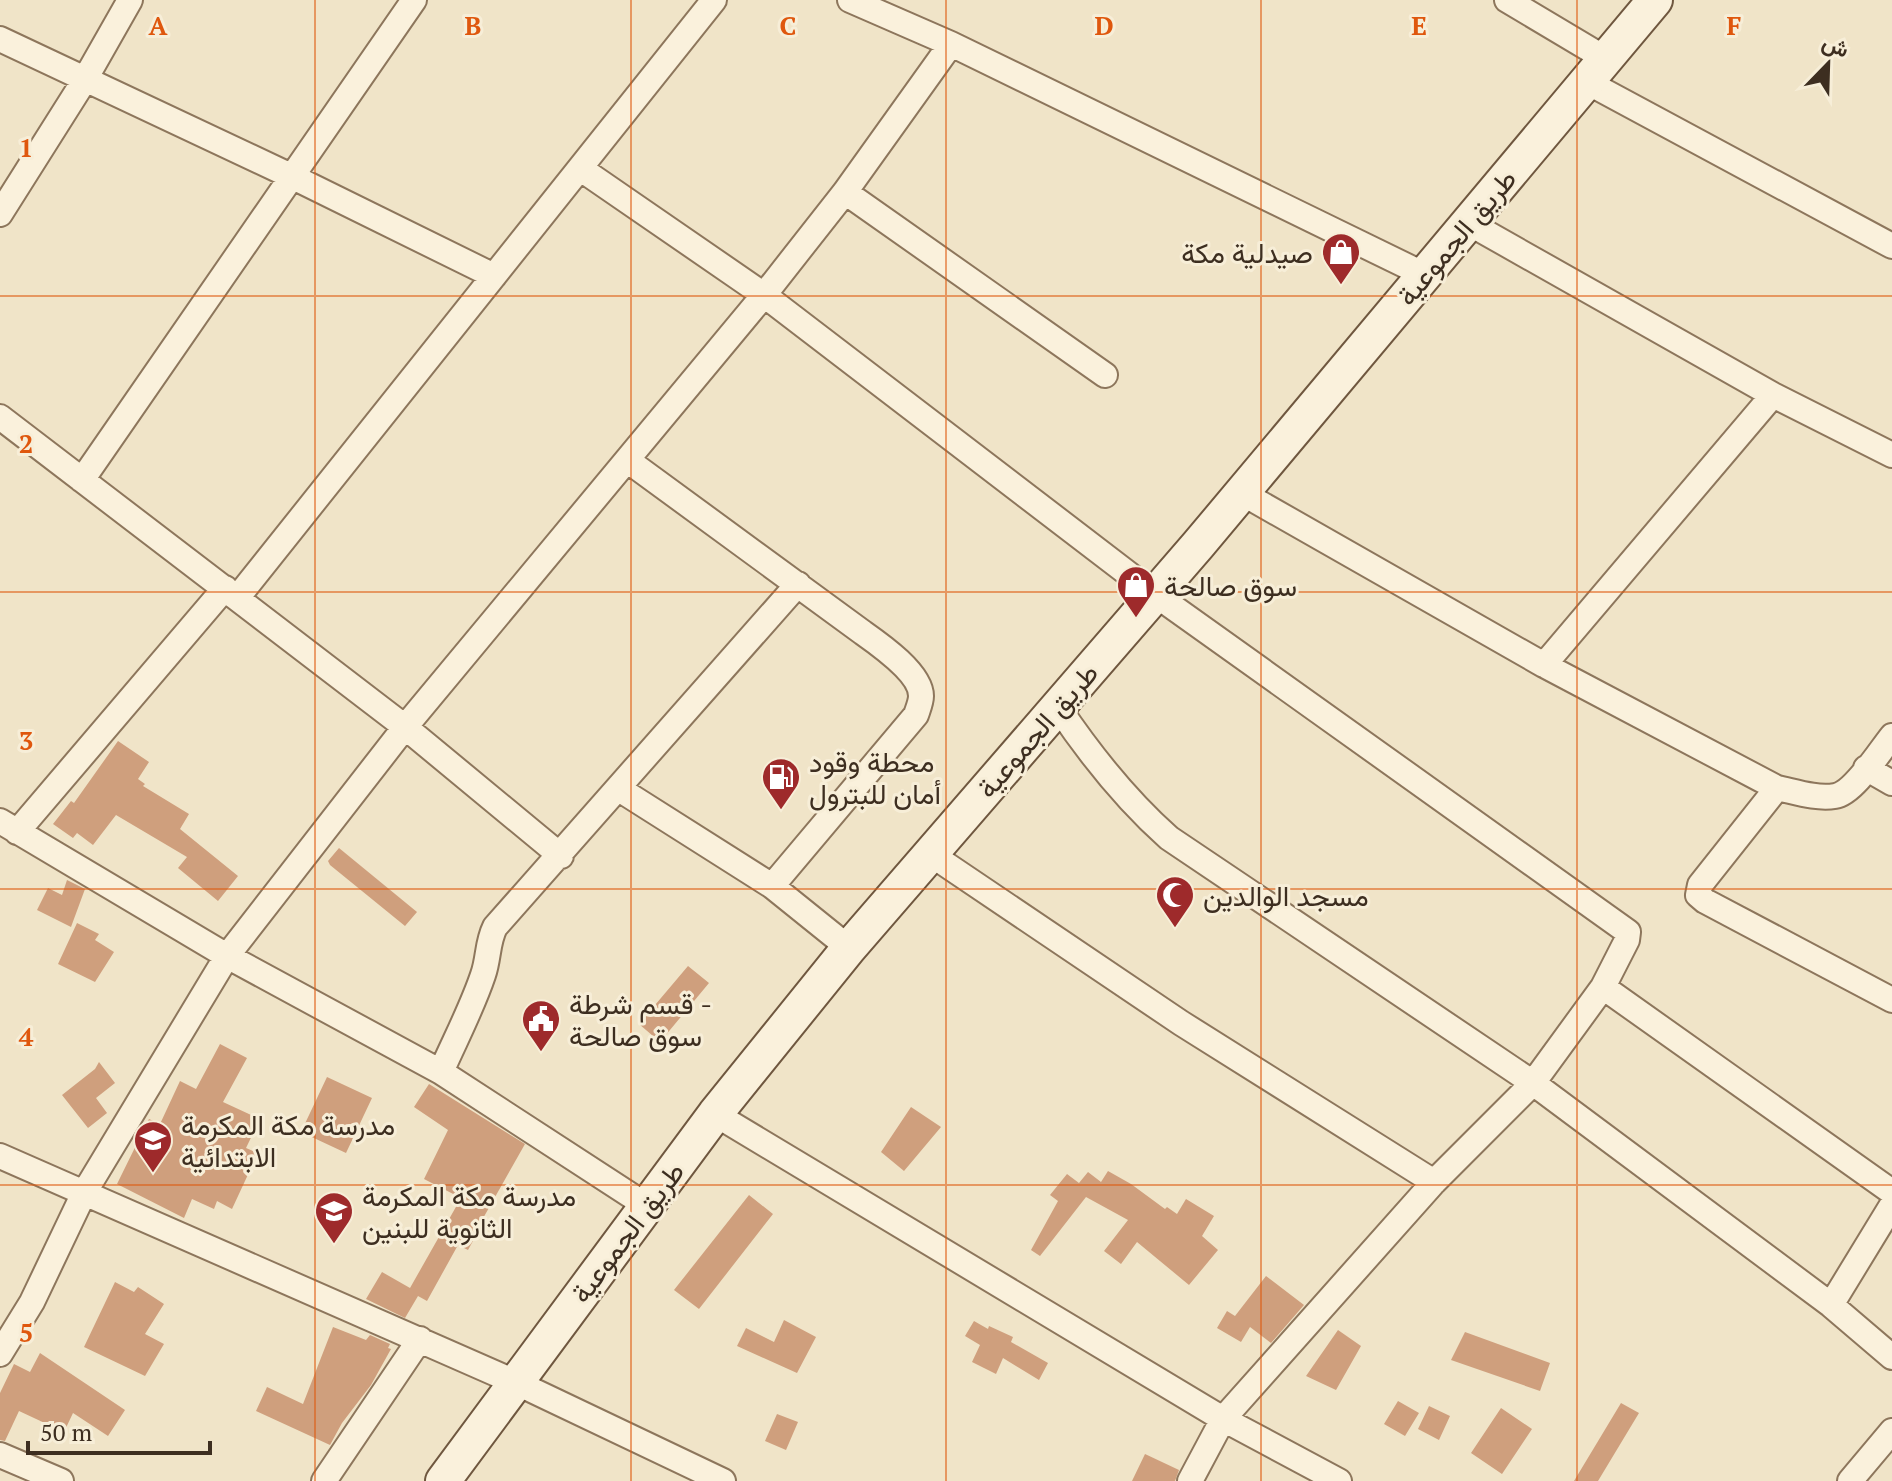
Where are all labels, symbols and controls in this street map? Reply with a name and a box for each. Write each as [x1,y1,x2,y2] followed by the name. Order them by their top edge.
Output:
[149,8,168,42] text: A
[465,8,481,42] text: B
[780,8,796,42] text: C
[1094,8,1114,42] text: D
[1411,8,1427,42] text: E
[1727,8,1742,42] text: F
[1788,24,1868,104] north arrow
[1818,27,1854,64] text: ش
[19,130,33,164] text: 1
[1388,161,1524,313] street label: طريق الجموعية
[1320,231,1362,286] shop icon: صيدلية مكة
[1181,234,1313,271] place label: صيدلية مكة
[19,426,33,460] text: 2
[1115,564,1157,619] shop icon: سوق صالحة
[1164,567,1297,604] place label: سوق صالحة
[968,655,1106,805] street label: طريق الجموعية
[19,723,33,757] text: 3
[809,743,941,812] place label: محطة وقود أمان للبترول
[760,756,802,811] fuel station icon: محطة وقود أمان للبترول
[1154,874,1196,929] mosque icon: مسجد الوالدين
[1203,877,1369,914] place label: مسجد الوالدين
[569,985,711,1054] place label: قسم شرطة - سوق صالحة
[520,998,562,1053] public building icon: قسم شرطة - سوق صالحة
[19,1019,34,1053] text: 4
[181,1106,395,1175] place label: مدرسة مكة المكرمة الابتدائية
[132,1119,174,1174] school or university icon: مدرسة مكة المكرمة الابتدائية
[562,1154,692,1310] street label: طريق الجموعية
[362,1177,576,1246] place label: مدرسة مكة المكرمة الثانوية للبنين
[313,1190,355,1245] school or university icon: مدرسة مكة المكرمة الثانوية للبنين
[19,1315,33,1349] text: 5
[28,1405,210,1455] scale bar
[40,1416,92,1448] text: 50 m

